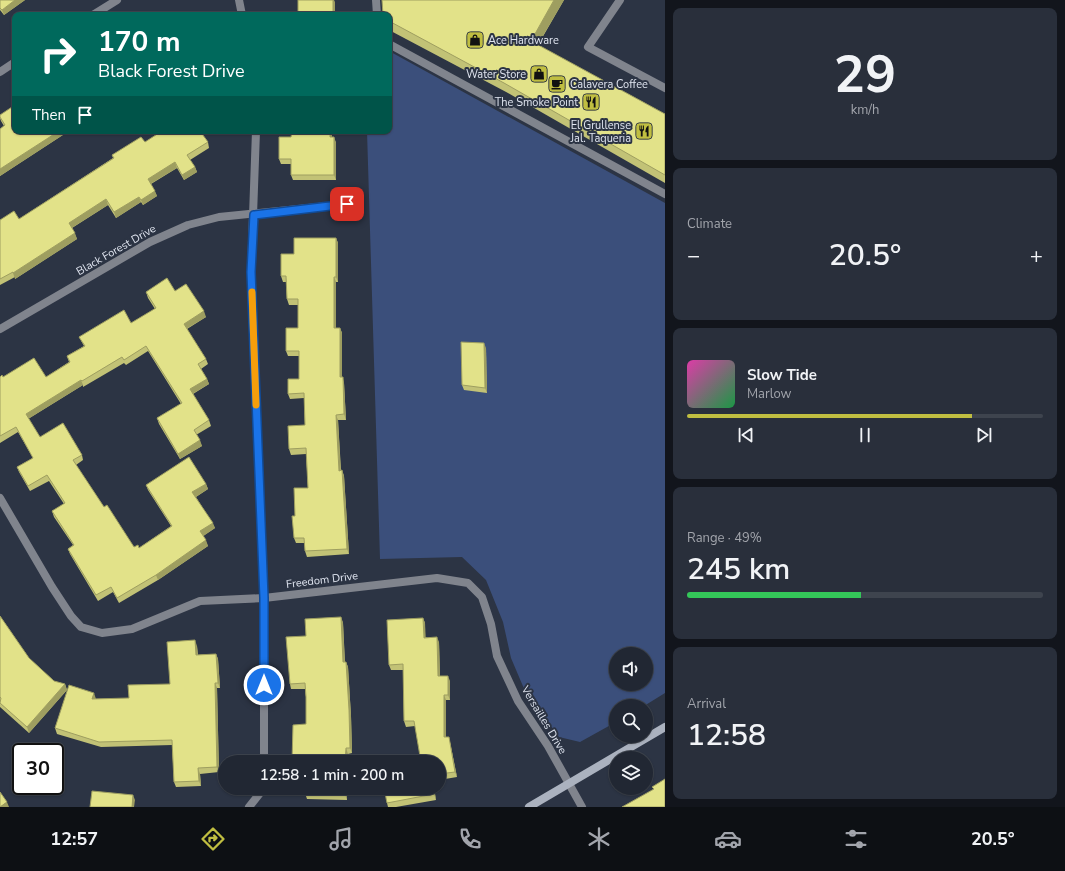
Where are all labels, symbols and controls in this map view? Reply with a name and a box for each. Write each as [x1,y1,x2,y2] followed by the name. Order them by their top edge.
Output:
[98,23,181,61] text: 170 m
[32,28,84,80] icon: right
[465,30,485,50] shop icon: Ace Hardware
[488,33,559,48] place label: Ace Hardware
[834,39,896,110] text: 29
[98,59,245,83] text: Black Forest Drive
[529,64,549,84] shop icon: Water Store
[466,67,526,82] place label: Water Store
[547,74,567,94] cafe icon: Calavera Coffee
[570,77,648,92] place label: Calavera Coffee
[581,92,601,112] restaurant icon: The Smoke Point
[495,95,578,110] place label: The Smoke Point
[851,101,879,119] text: km/h
[74,104,96,126] icon: arrive
[32,105,66,125] text: Then
[570,118,631,146] place label: El Grullense Jal. Taqueria
[634,121,654,141] restaurant icon: El Grullense Jal. Taqueria
[330,187,364,221] pin
[336,193,358,215] icon: arrive
[687,215,732,233] text: Climate
[73,221,159,279] street label: Black Forest Drive
[829,235,901,276] text: 20.5°
[687,241,700,271] text: −
[1030,241,1043,271] text: +
[747,365,817,385] text: Slow Tide
[747,385,792,403] text: Marlow
[735,424,757,446] icon: previous
[854,424,876,446] icon: pause
[973,424,995,446] icon: next
[687,529,762,547] text: Range · 49%
[687,549,790,590] text: 245 km
[285,568,359,592] street label: Freedom Drive
[609,647,653,795] map controls
[609,647,653,691] button: sound
[243,664,285,706] position arrow
[517,682,570,757] street label: Versailles Drive
[687,695,726,713] text: Arrival
[609,699,653,743] button: search
[687,715,766,756] text: 12:58
[12,743,64,795] speed limit sign: 30
[609,751,653,795] button: layers
[260,765,404,785] text: 12:58 · 1 min · 200 m
[199,825,227,853] icon: directions
[327,825,355,853] icon: music
[456,825,484,853] icon: phone
[585,825,613,853] icon: climate
[714,825,742,853] icon: car
[842,825,870,853] icon: filters
[50,827,98,851] text: 12:57
[971,827,1015,851] text: 20.5°

